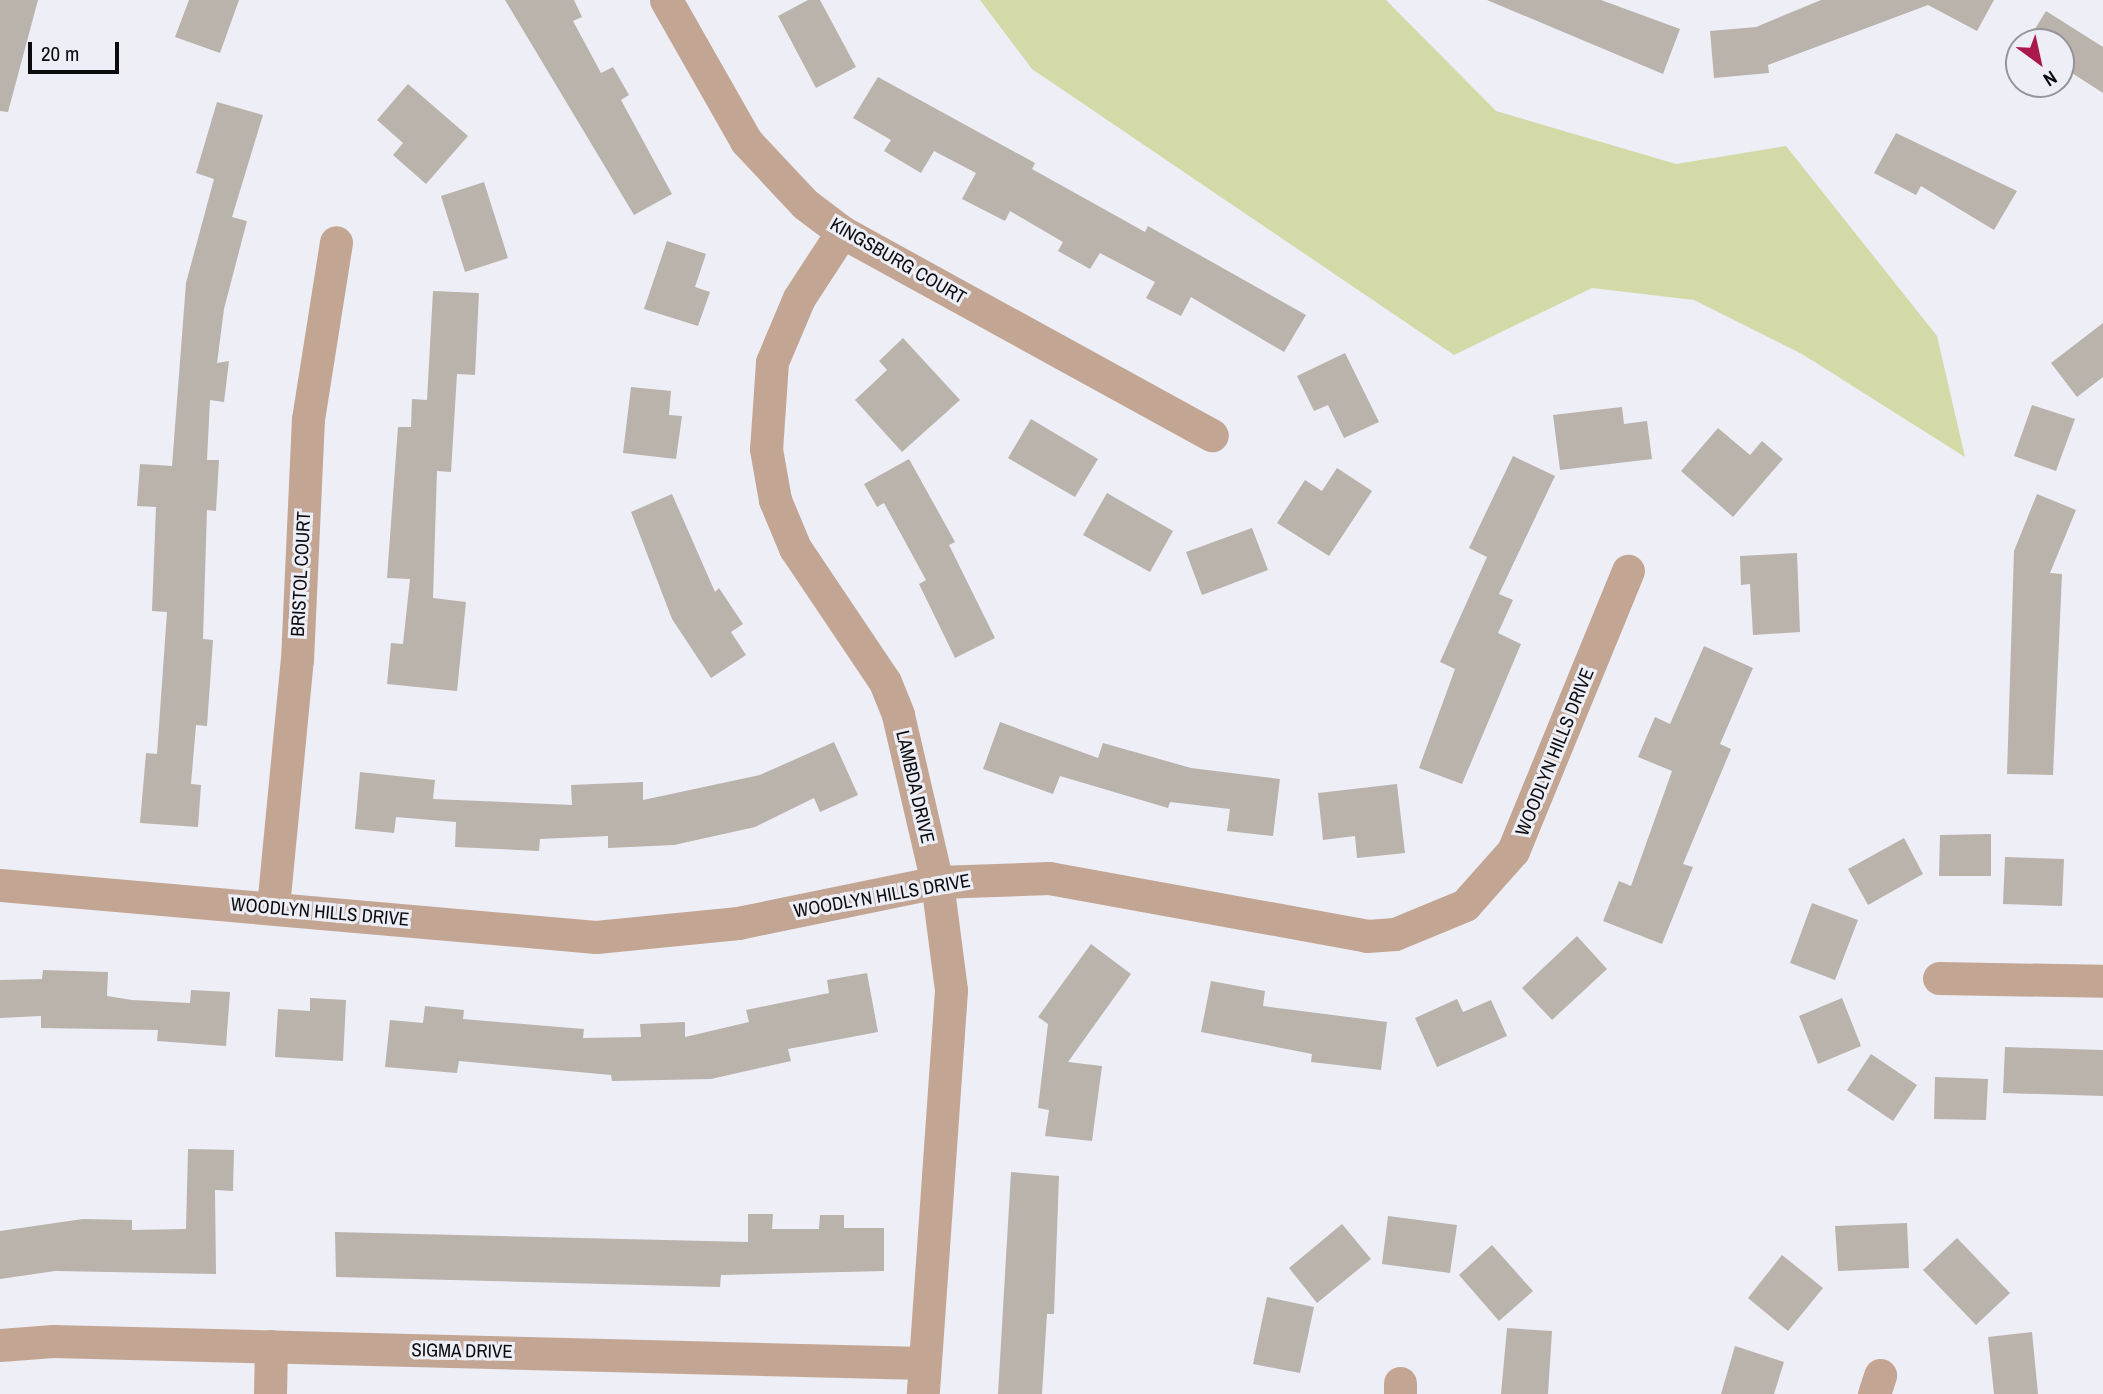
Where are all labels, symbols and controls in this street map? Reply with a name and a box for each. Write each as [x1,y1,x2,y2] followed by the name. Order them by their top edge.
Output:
[32,28,122,72] scale bar
[2005,28,2075,98] north arrow
[41,39,79,68] text: 20 m
[2039,65,2062,93] text: N
[826,213,970,309] street label: KINGSBURG COURT
[286,511,316,637] street label: BRISTOL COURT
[1511,665,1599,839] street label: WOODLYN HILLS DRIVE
[891,728,939,846] street label: LAMBDA DRIVE
[792,869,972,923] street label: WOODLYN HILLS DRIVE
[230,893,410,931] street label: WOODLYN HILLS DRIVE
[411,1339,513,1363] street label: SIGMA DRIVE

